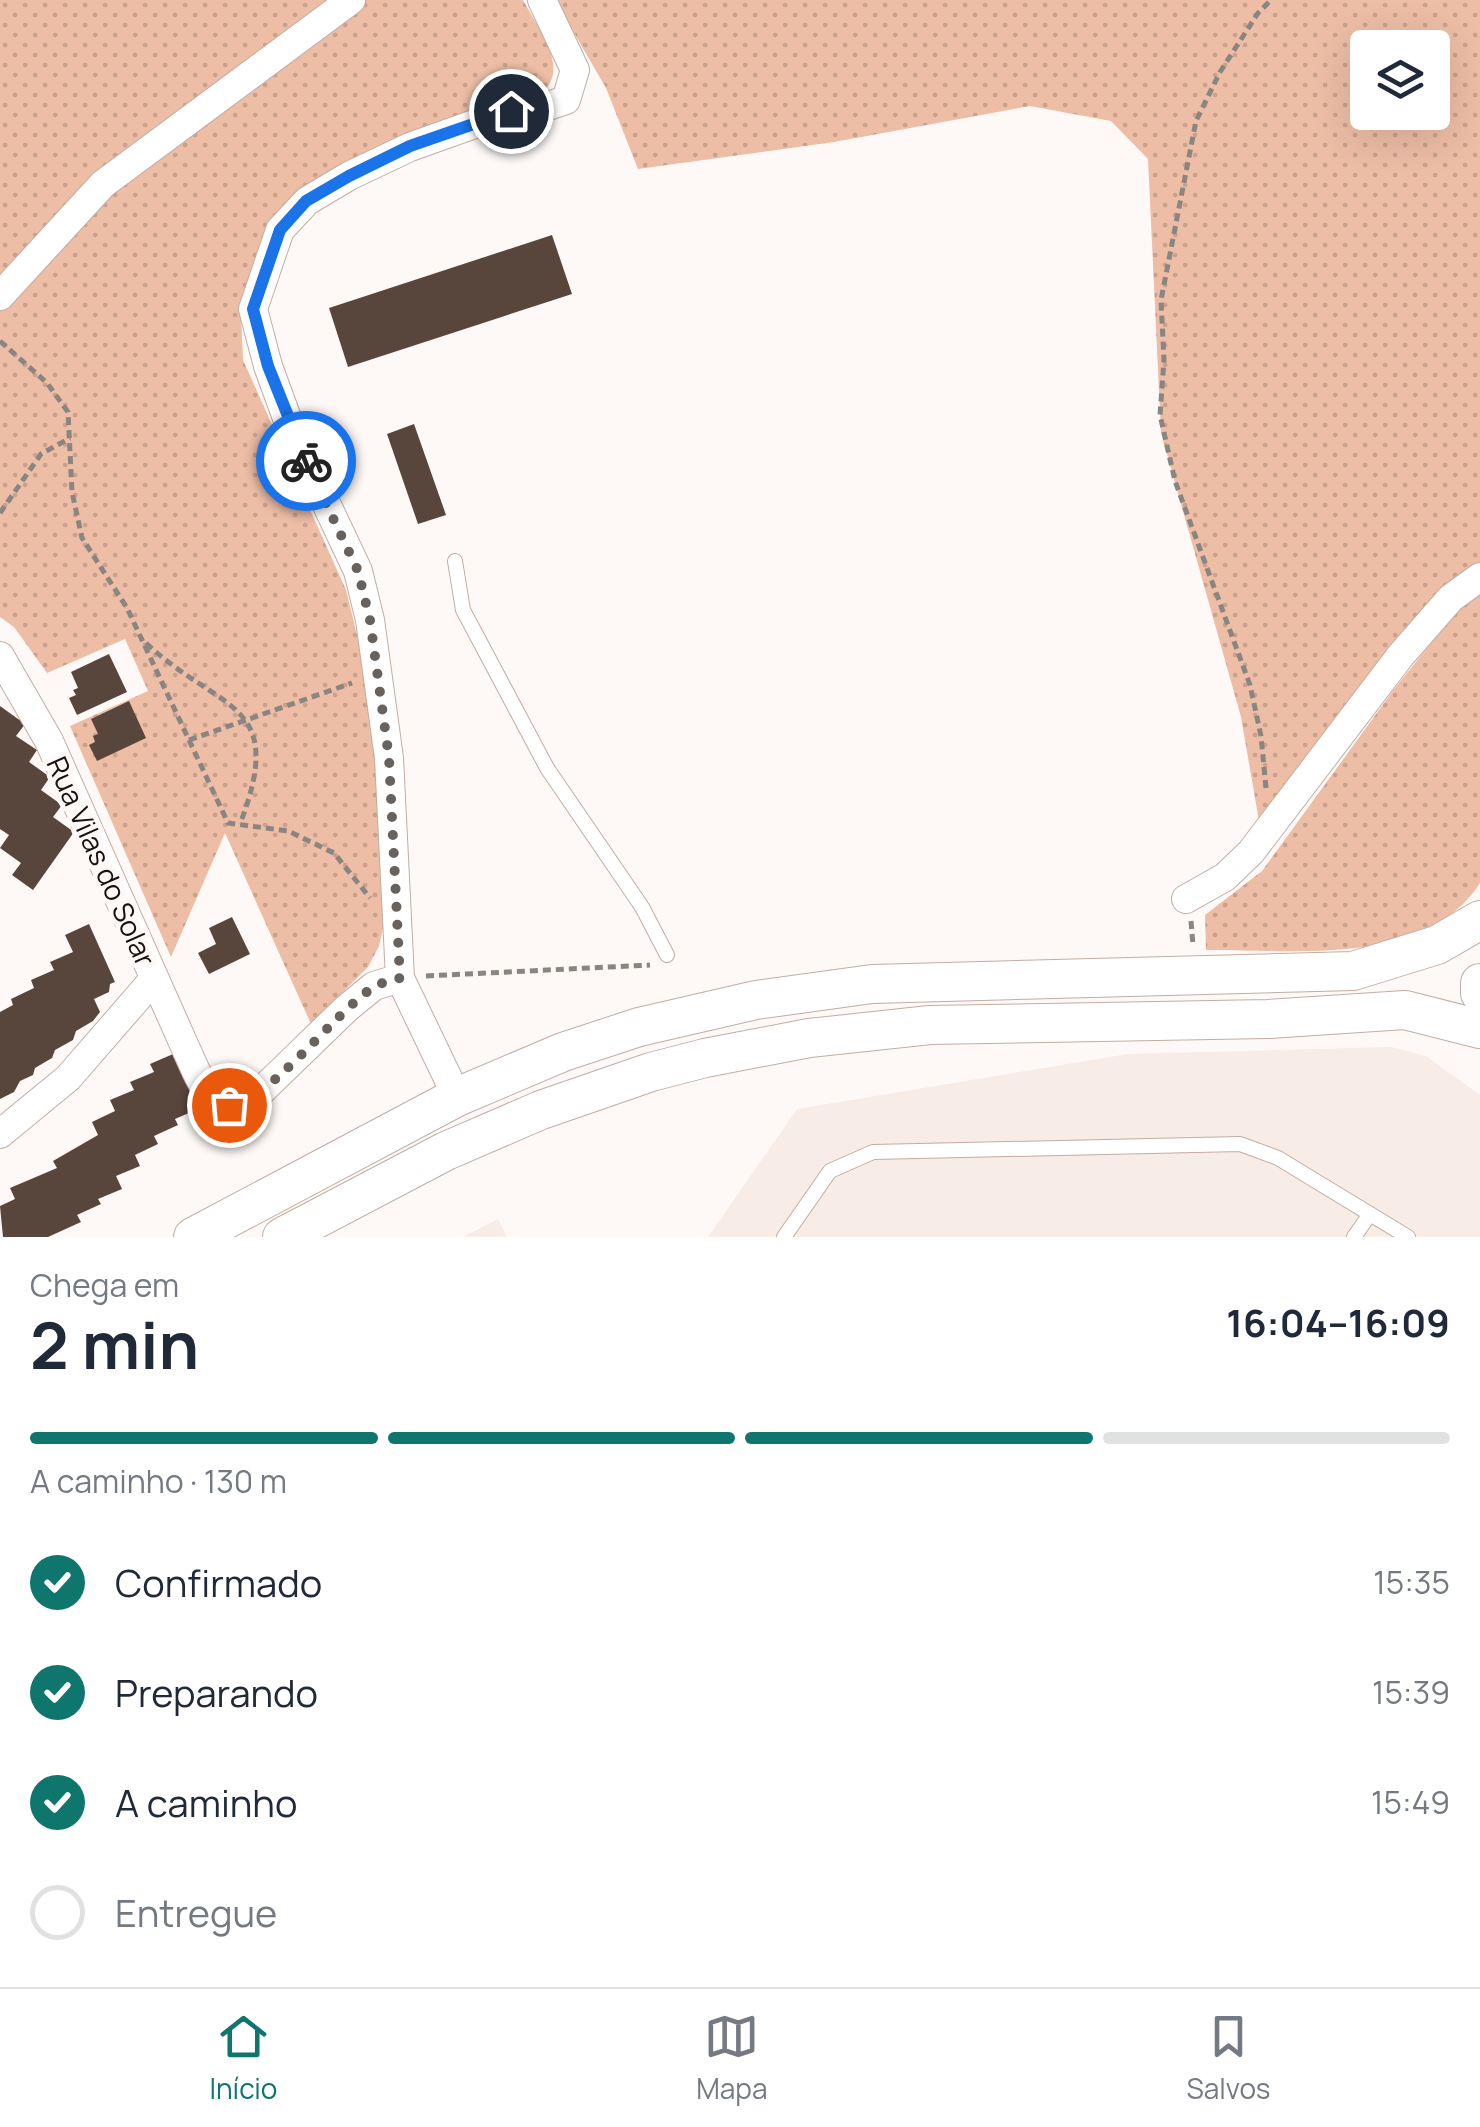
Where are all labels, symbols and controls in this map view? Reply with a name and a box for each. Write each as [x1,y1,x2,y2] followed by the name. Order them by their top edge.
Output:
[1350,30,1450,130] map controls
[1350,30,1450,130] button: layers
[469,69,554,154] pin
[484,84,539,139] icon: home
[256,411,356,511] courier
[279,434,334,489] icon: bike
[39,750,165,972] street label: Rua Vilas do Solar
[187,1063,272,1148] pin
[202,1078,257,1133] icon: bag
[30,1263,179,1307] text: Chega em
[1226,1296,1450,1348] text: 16:04–16:09
[30,1300,199,1389] text: 2 min
[30,1459,287,1503] text: A caminho · 130 m
[30,1555,85,1610] icon: check
[115,1556,322,1608] text: Confirmado
[1373,1560,1450,1604] text: 15:35
[30,1665,85,1720] icon: check
[115,1666,318,1718] text: Preparando
[1372,1670,1450,1714] text: 15:39
[30,1775,85,1830] icon: check
[115,1776,297,1828] text: A caminho
[1371,1780,1450,1824] text: 15:49
[115,1886,277,1938] text: Entregue
[209,2009,277,2107] tab: Início
[696,2009,767,2107] tab: Mapa
[1186,2009,1271,2107] tab: Salvos

